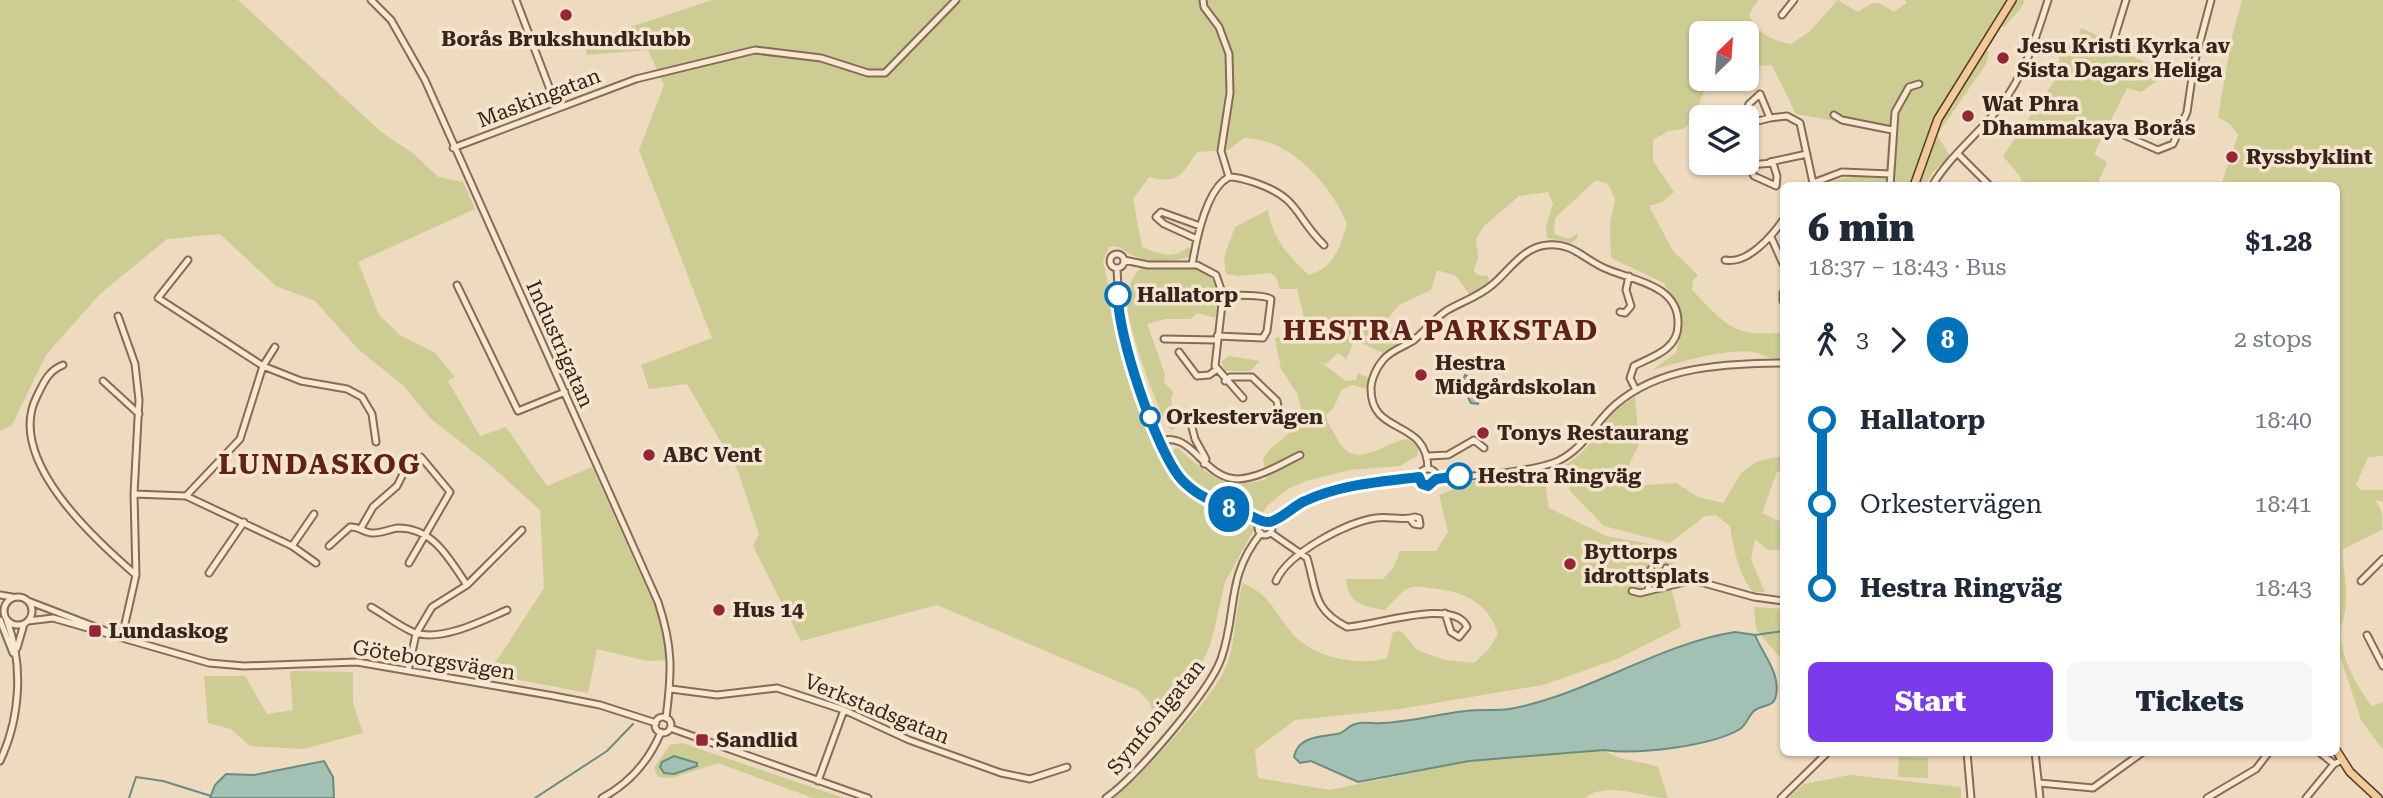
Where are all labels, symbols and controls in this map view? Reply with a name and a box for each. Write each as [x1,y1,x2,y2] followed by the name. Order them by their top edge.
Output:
[558,7,574,23] marker: Borås Brukshundklubb
[1689,21,1759,91] north arrow
[1689,21,1759,175] map controls
[441,27,691,51] place label: Borås Brukshundklubb
[2017,34,2230,82] place label: Jesu Kristi Kyrka av Sista Dagars Heliga
[1995,50,2011,66] marker: Jesu Kristi Kyrka av Sista Dagars Heliga
[474,63,604,133] street label: Maskingatan
[1982,92,2196,140] place label: Wat Phra Dhammakaya Borås
[1689,105,1759,175] button: layers
[1960,108,1976,124] marker: Wat Phra Dhammakaya Borås
[2246,145,2373,169] place label: Ryssbyklint
[2224,149,2240,165] marker: Ryssbyklint
[1808,206,1915,250] text: 6 min
[2246,227,2312,257] text: $1.28
[1808,254,2006,281] text: 18:37 – 18:43 · Bus
[521,277,599,412] street label: Industrigatan
[1105,282,1131,308] marker: Hallatorp
[1137,283,1238,307] place label: Hallatorp
[1283,314,1599,347] district label: HESTRA PARKSTAD
[1808,321,1846,359] icon: walk
[1879,321,1917,359] icon: forward
[1856,326,1869,353] text: 3
[1941,326,1954,354] text: 8
[2234,326,2312,353] text: 2 stops
[1435,351,1596,399] place label: Hestra Midgårdskolan
[1413,367,1429,383] marker: Hestra Midgårdskolan
[1166,405,1323,429] place label: Orkestervägen
[1860,405,1985,435] text: Hallatorp
[1140,407,1160,427] marker: Orkestervägen
[2255,407,2312,434] text: 18:40
[1497,421,1688,445] place label: Tonys Restaurang
[1475,425,1491,441] marker: Tonys Restaurang
[663,443,763,467] place label: ABC Vent
[641,447,657,463] marker: ABC Vent
[218,448,422,481] district label: LUNDASKOG
[1446,463,1472,489] marker: Hestra Ringväg
[1478,464,1641,488] place label: Hestra Ringväg
[1206,486,1252,532] line badge: 8
[1860,489,2042,519] text: Orkestervägen
[2255,491,2312,518] text: 18:41
[1222,495,1236,523] text: 8
[1584,540,1709,588] place label: Byttorps idrottsplats
[1562,556,1578,572] marker: Byttorps idrottsplats
[1860,573,2062,603] text: Hestra Ringväg
[2255,575,2312,602] text: 18:43
[733,598,804,622] place label: Hus 14
[711,602,727,618] marker: Hus 14
[109,619,228,643] place label: Lundaskog
[87,623,103,639] marker: Lundaskog
[351,635,518,685] street label: Göteborgsvägen
[1102,654,1210,779] street label: Symfonigatan
[1808,662,2053,742] button: Start
[2067,662,2312,742] button: Tickets
[801,669,954,749] street label: Verkstadsgatan
[716,728,798,752] place label: Sandlid
[694,732,710,748] marker: Sandlid

